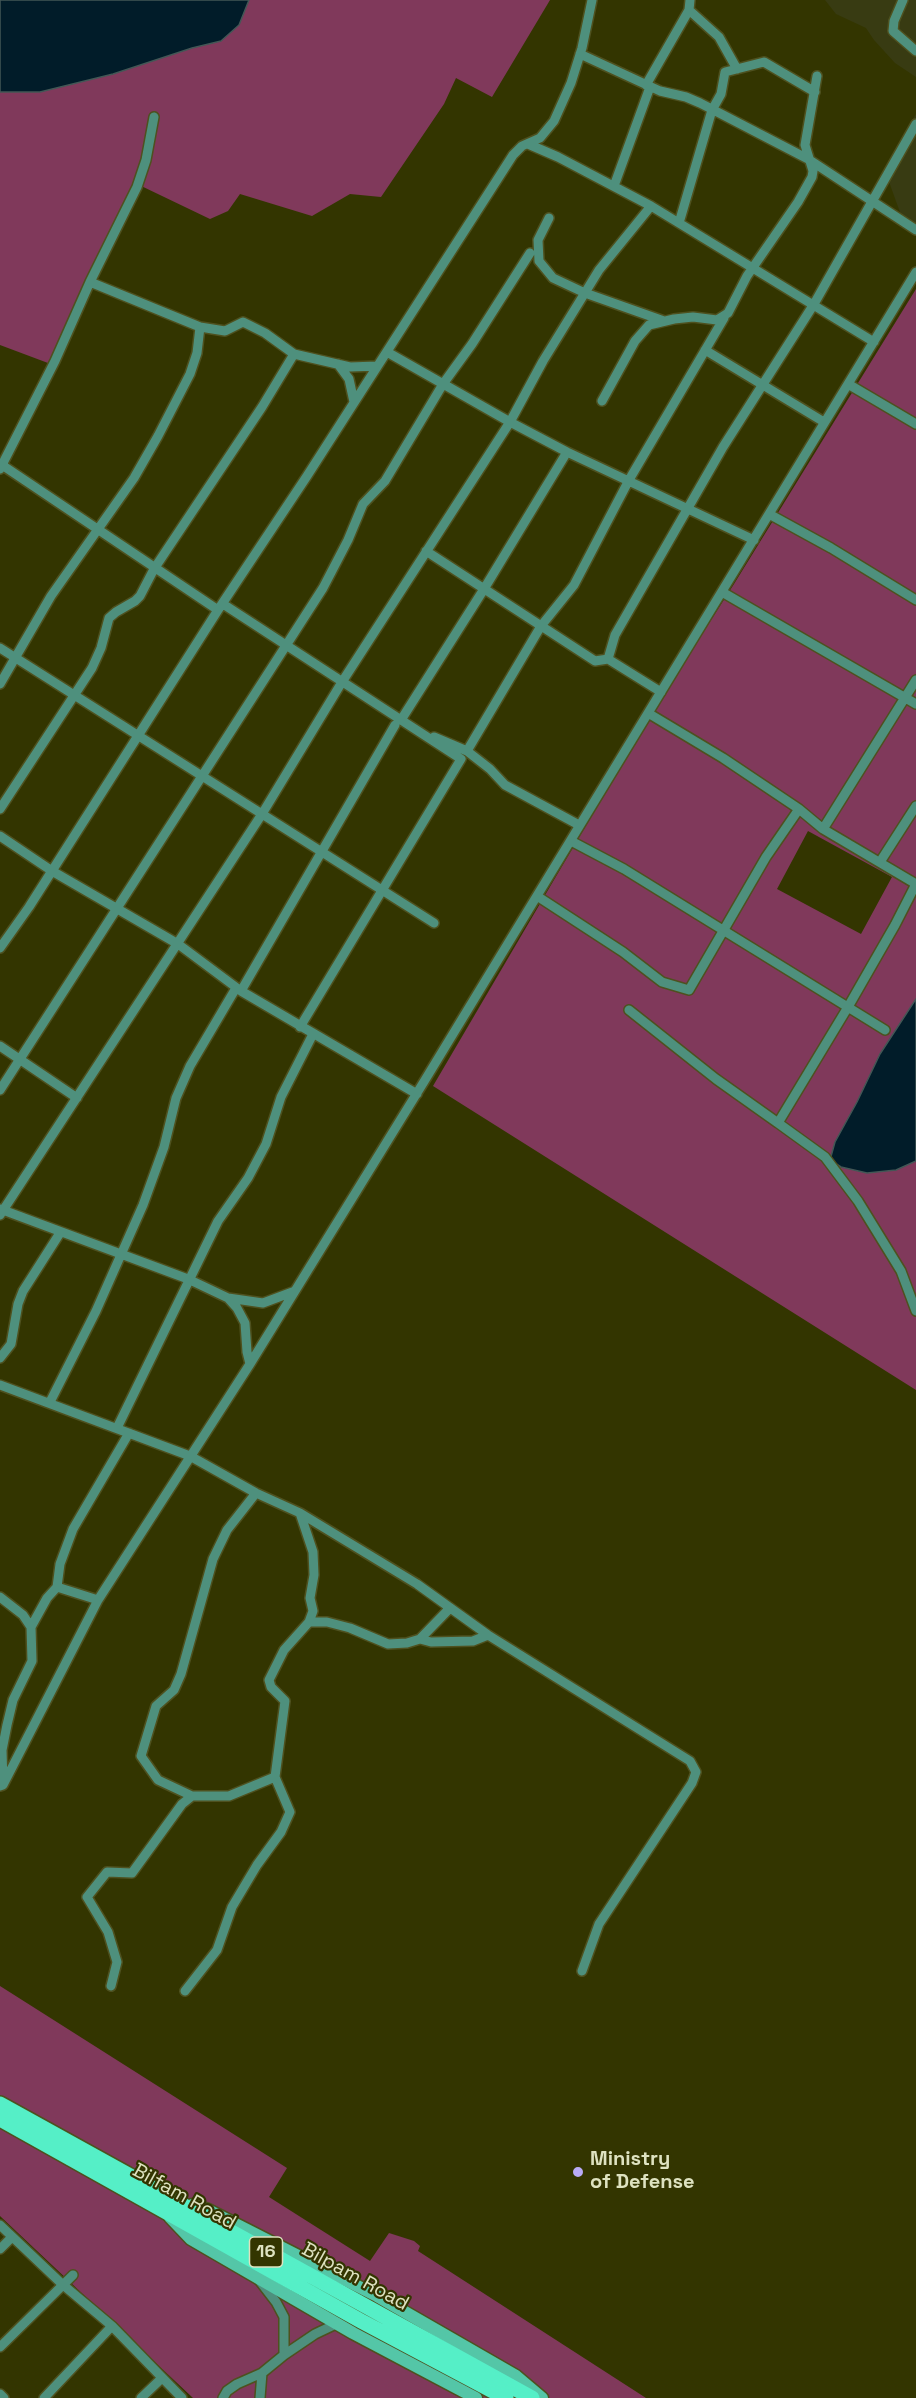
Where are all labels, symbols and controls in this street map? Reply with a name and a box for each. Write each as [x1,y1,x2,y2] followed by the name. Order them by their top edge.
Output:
[590,2148,695,2195] place label: Ministry of Defense
[128,2159,240,2235] street label: Bilfam Road
[571,2165,585,2179] marker: Ministry of Defense
[250,2237,282,2267] road number: 16
[297,2238,413,2316] street label: Bilpam Road

